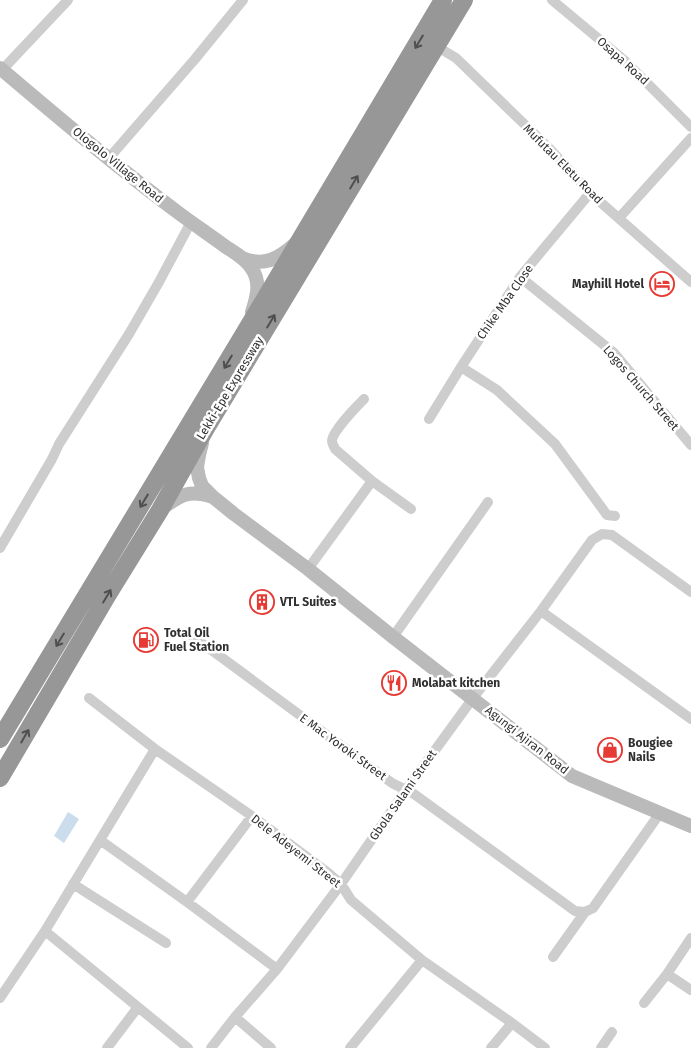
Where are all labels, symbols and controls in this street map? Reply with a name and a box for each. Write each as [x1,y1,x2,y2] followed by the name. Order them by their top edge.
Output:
[413,34,423,48] one-way arrow
[594,34,652,88] street label: Osapa Road
[520,121,606,207] street label: Mufutau Eletu Road
[70,124,166,206] street label: Ologolo Village Road
[350,175,360,189] one-way arrow
[474,262,536,342] street label: Chike Mba Close
[649,271,675,297] hotel icon: Mayhill Hotel
[572,277,644,291] place label: Mayhill Hotel
[266,314,276,328] one-way arrow
[194,334,266,442] street label: Lekki-Epe Expressway
[600,343,682,434] street label: Logos Church Street
[222,354,232,368] one-way arrow
[138,493,148,507] one-way arrow
[103,589,113,603] one-way arrow
[249,589,275,615] building icon: VTL Suites
[279,595,336,609] place label: VTL Suites
[164,626,229,654] place label: Total Oil Fuel Station
[133,627,159,653] fuel station icon: Total Oil Fuel Station
[54,633,64,647] one-way arrow
[381,670,407,696] restaurant icon: Molabat kitchen
[412,676,500,690] place label: Molabat kitchen
[482,703,572,777] street label: Agungi Ajiran Road
[297,711,390,784] street label: E Mac Yoroki Street
[20,729,30,744] one-way arrow
[628,736,673,764] place label: Bougiee Nails
[597,737,623,763] shop icon: Bougiee Nails
[367,747,440,843] street label: Gbola Salami Street
[248,812,344,891] street label: Dele Adeyemi Street

